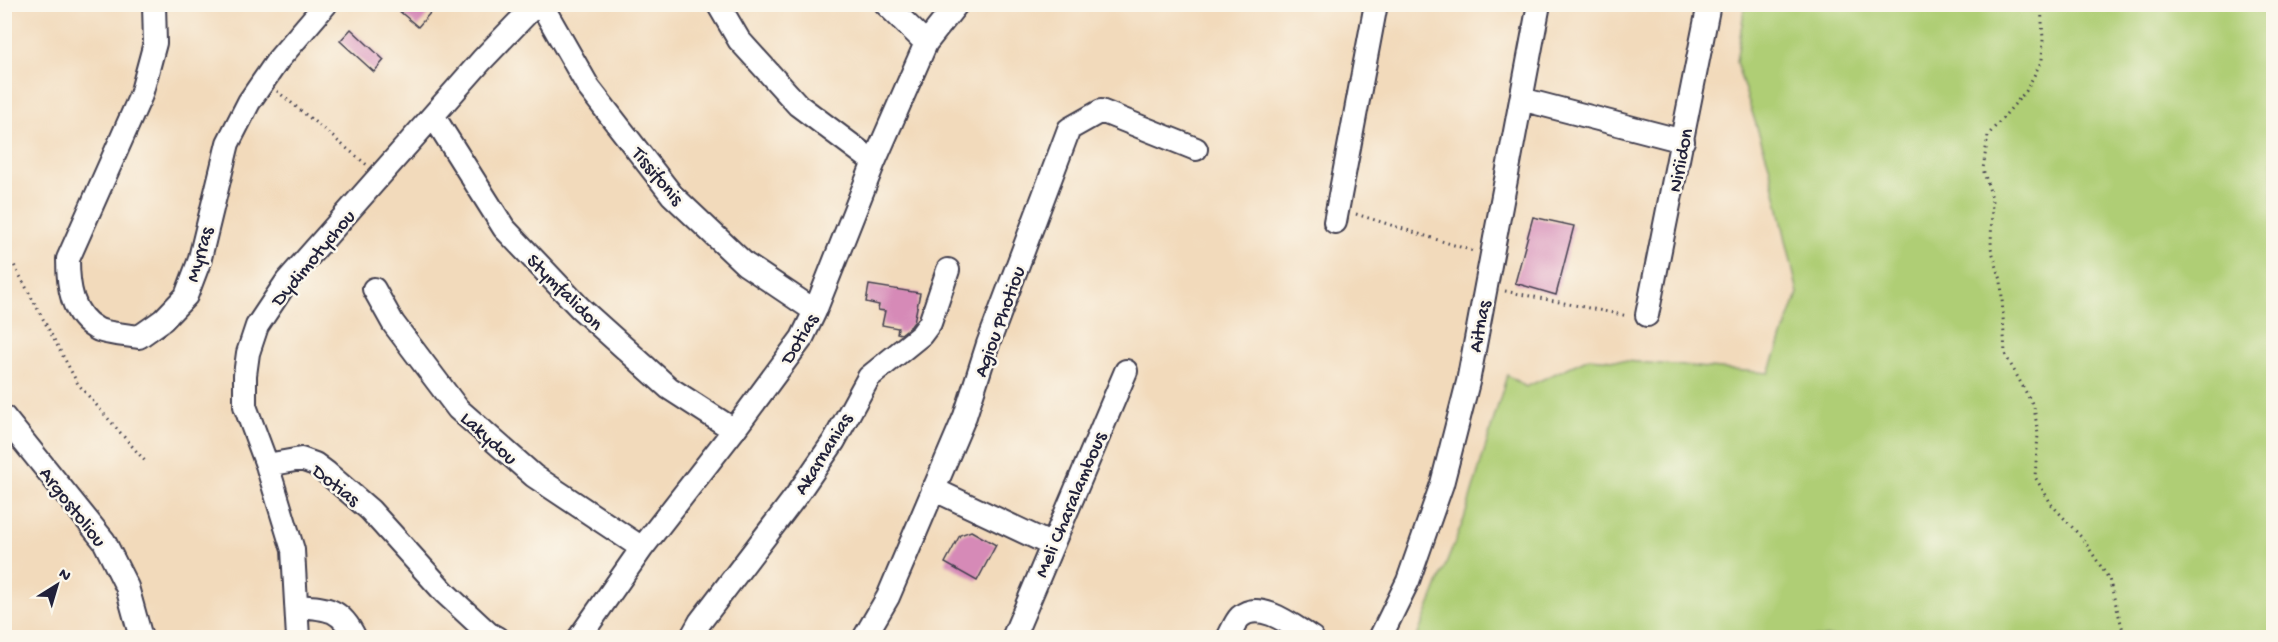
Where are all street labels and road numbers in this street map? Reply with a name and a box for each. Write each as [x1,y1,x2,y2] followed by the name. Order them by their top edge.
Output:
[1665,126,1700,195] street label: Niriidon
[625,143,688,211] street label: Tissifonis
[266,206,362,314] street label: Dydimotychou
[183,224,220,285] street label: Myrras
[520,250,607,337] street label: Stymfalidon
[971,263,1032,381] street label: Agiou Photiou
[1465,298,1498,355] street label: Aitnas
[776,310,825,371] street label: Dotias
[454,408,521,472] street label: Lakydou
[791,409,859,500] street label: Akarnanias
[1031,429,1114,582] street label: Meli Charalambous
[305,460,364,513] street label: Dotias
[33,464,110,553] street label: Argostoliou

